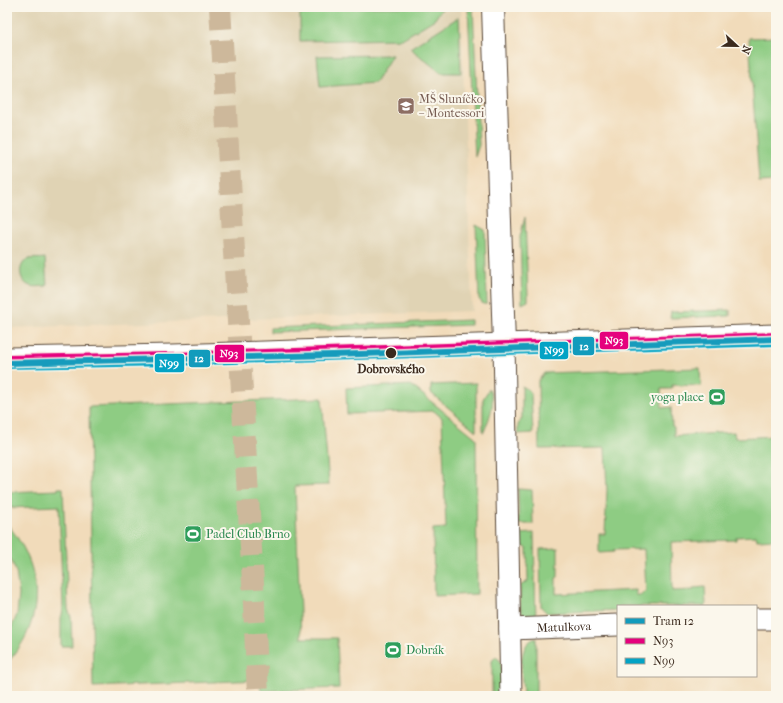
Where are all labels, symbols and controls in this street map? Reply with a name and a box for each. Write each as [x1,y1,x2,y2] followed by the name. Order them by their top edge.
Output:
[717,26,757,66] north arrow
[738,43,753,56] text: N
[419,91,485,120] place label: MŠ Sluníčko – Montessori
[396,96,416,116] school or university icon: MŠ Sluníčko – Montessori
[599,331,629,350] line badge: N93
[605,334,624,347] text: N93
[572,336,595,356] line badge: 12
[579,340,589,353] text: 12
[539,341,569,360] line badge: N99
[214,344,245,363] line badge: N93
[544,344,564,357] text: N99
[384,346,398,360] marker: Dobrovského
[220,347,239,360] text: N93
[188,349,211,368] line badge: 12
[194,352,204,365] text: 12
[154,353,185,373] line badge: N99
[159,357,179,370] text: N99
[357,362,425,376] place label: Dobrovského
[707,387,727,407] sports icon: yoga place
[651,390,704,404] place label: yoga place
[183,524,203,544] sports icon: Padel Club Brno
[206,527,290,541] place label: Padel Club Brno
[617,605,757,677] legend
[653,614,694,628] text: Tram 12
[537,619,592,635] street label: Matulkova
[653,634,673,648] text: N93
[383,640,403,660] sports icon: Dobrák
[406,643,445,657] place label: Dobrák
[653,654,675,668] text: N99

